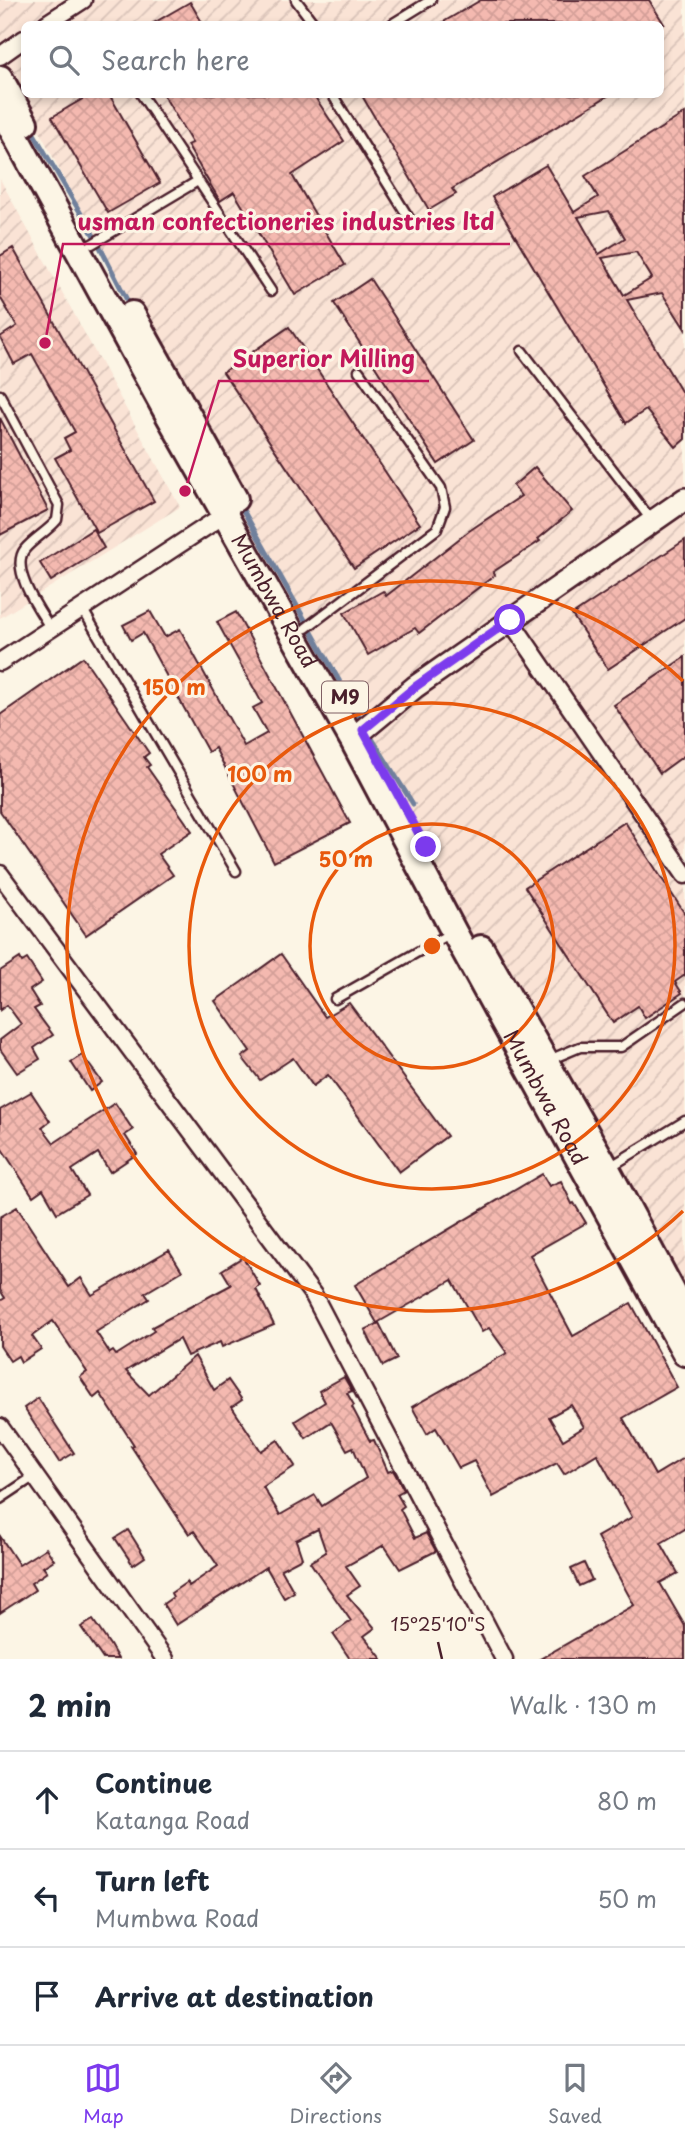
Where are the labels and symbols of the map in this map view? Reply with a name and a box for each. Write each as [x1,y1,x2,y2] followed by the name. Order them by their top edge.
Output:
[63,200,510,244] callout: usman confectioneries industries ltd
[78,203,494,238] text: usman confectioneries industries ltd
[219,337,429,381] callout: Superior Milling
[233,340,415,375] text: Superior Milling
[225,527,327,673] street label: Mumbwa Road
[494,604,525,635] route start
[142,670,206,702] text: 150 m
[322,682,368,712] road number: M9
[227,757,293,789] text: 100 m
[410,831,441,862] route end
[319,842,373,874] text: 50 m
[420,934,444,958] centre of rings
[497,1023,597,1170] street label: Mumbwa Road
[390,1610,486,1637] text: 15°25'10"S

